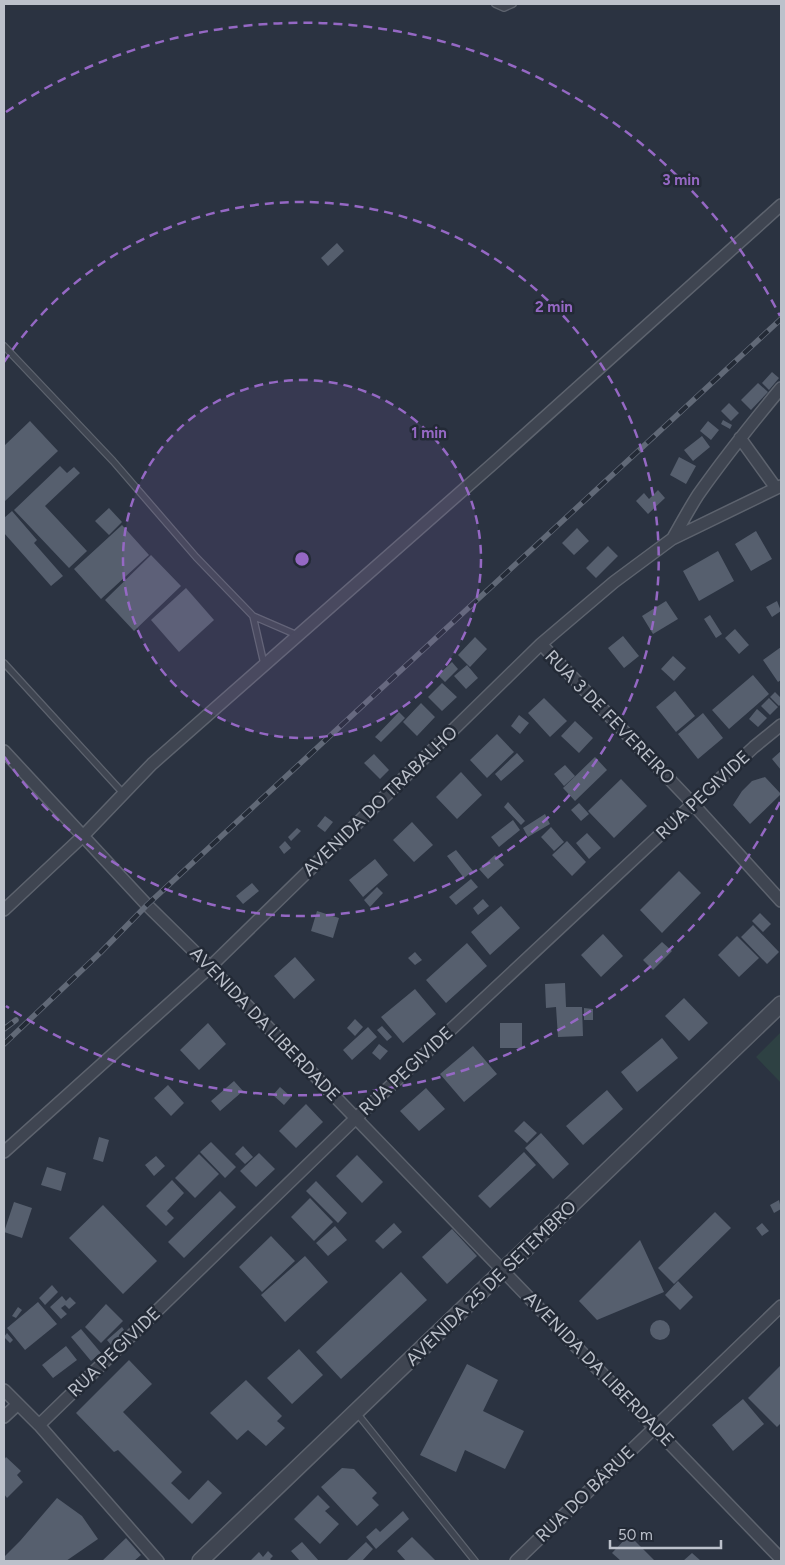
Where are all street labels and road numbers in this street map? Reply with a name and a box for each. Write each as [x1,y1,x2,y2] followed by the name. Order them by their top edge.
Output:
[540,645,680,789] street label: RUA 3 DE FEVEREIRO
[298,721,462,881] street label: AVENIDA DO TRABALHO
[651,746,755,844] street label: RUA PEGIVIDE
[185,942,345,1106] street label: AVENIDA DA LIBERDADE
[354,1022,458,1120] street label: RUA PEGIVIDE
[401,1196,581,1370] street label: AVENIDA 25 DE SETEMBRO
[519,1287,679,1451] street label: AVENIDA DA LIBERDADE
[63,1302,165,1402] street label: RUA PEGIVIDE
[531,1441,639,1547] street label: RUA DO BÁRUE

